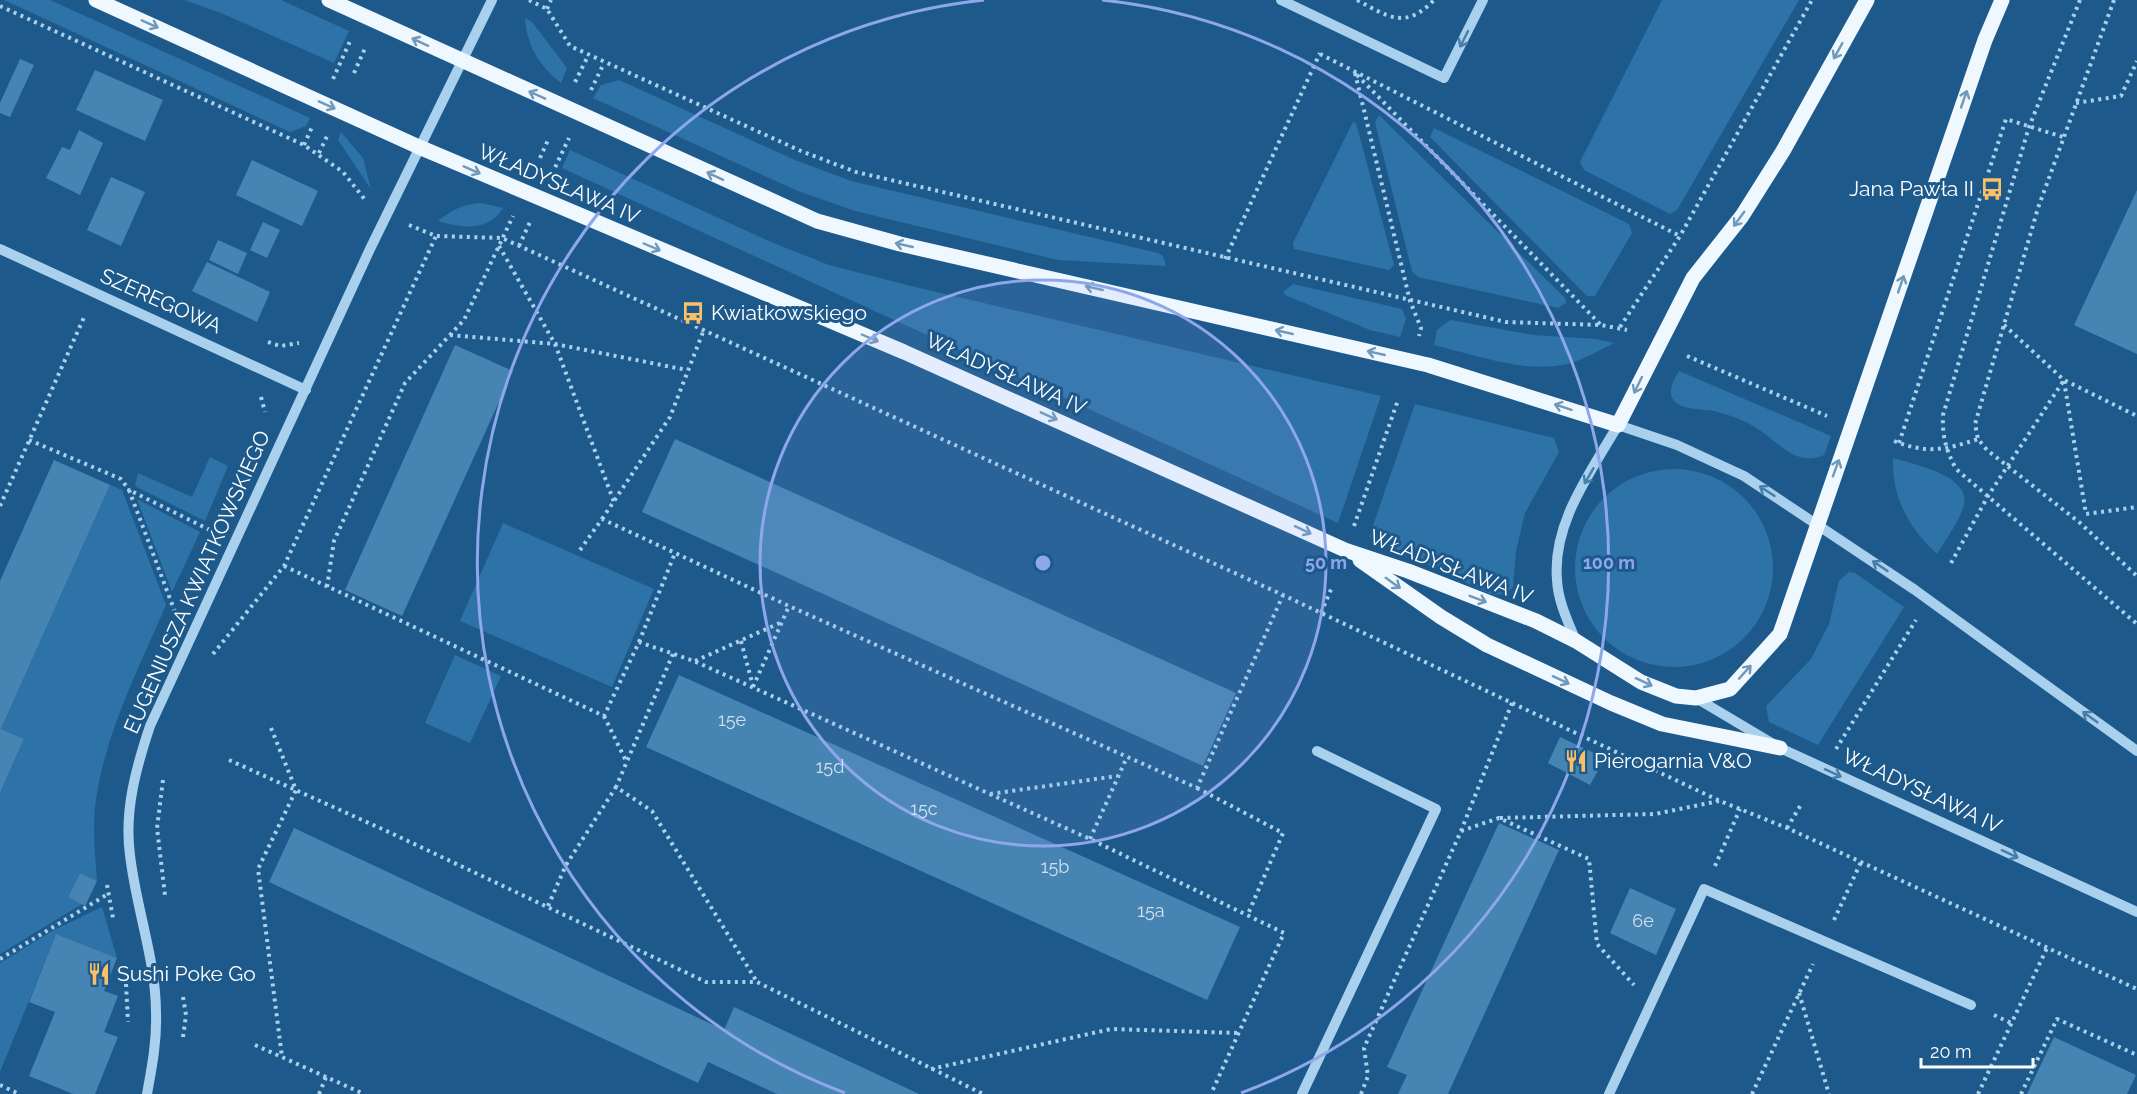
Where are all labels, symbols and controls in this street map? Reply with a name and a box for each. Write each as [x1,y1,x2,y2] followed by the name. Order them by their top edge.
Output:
[140,19,158,31] one-way arrow
[1457,30,1469,48] one-way arrow
[412,36,430,47] one-way arrow
[1832,42,1844,59] one-way arrow
[529,89,547,101] one-way arrow
[1960,90,1971,109] one-way arrow
[318,100,336,111] one-way arrow
[475,138,644,229] street label: WŁADYSŁAWA IV
[463,165,481,177] one-way arrow
[706,170,724,182] one-way arrow
[1849,176,1974,201] place label: Jana Pawła II
[1979,176,2005,202] bus stop icon: Jana Pawła II
[1733,211,1746,227] one-way arrow
[895,239,914,251] one-way arrow
[642,242,660,253] one-way arrow
[97,263,226,338] street label: SZEREGOWA
[1896,275,1907,294] one-way arrow
[1085,282,1104,294] one-way arrow
[680,300,706,326] bus stop icon: Kwiatkowskiego
[711,300,867,325] place label: Kwiatkowskiego
[1275,326,1294,337] one-way arrow
[922,327,1090,420] street label: WŁADYSŁAWA IV
[861,333,879,344] one-way arrow
[1366,347,1386,358] one-way arrow
[1632,375,1644,393] one-way arrow
[1554,401,1573,412] one-way arrow
[1040,410,1058,422] one-way arrow
[118,426,275,737] street label: EUGENIUSZA KWIATKOWSKIEGO
[1832,459,1843,478] one-way arrow
[1582,467,1594,484] one-way arrow
[1759,484,1776,496] one-way arrow
[1293,524,1311,536] one-way arrow
[1366,524,1536,609] street label: WŁADYSŁAWA IV
[1305,552,1347,573] text: 50 m
[1583,552,1635,573] text: 100 m
[1033,553,1053,573] centre of rings
[1873,560,1889,572] one-way arrow
[1385,576,1401,589] one-way arrow
[1469,594,1487,605] one-way arrow
[1738,665,1752,680] one-way arrow
[1552,675,1570,687] one-way arrow
[1634,677,1652,689] one-way arrow
[718,709,746,730] house number: 15e
[2082,711,2098,723] one-way arrow
[1839,743,2006,838] street label: WŁADYSŁAWA IV
[1563,748,1589,774] restaurant icon: Pierogarnia V&O
[1594,748,1752,773] place label: Pierogarnia V&O
[816,756,844,777] house number: 15d
[1823,768,1841,780] one-way arrow
[910,798,938,819] house number: 15c
[2001,849,2019,861] one-way arrow
[1041,856,1069,877] house number: 15b
[1137,900,1165,921] house number: 15a
[1632,910,1654,931] house number: 6e
[86,961,112,987] restaurant icon: Sushi Poke Go
[117,961,256,986] place label: Sushi Poke Go
[1921,1031,2034,1069] scale bar
[1930,1041,1972,1062] text: 20 m

